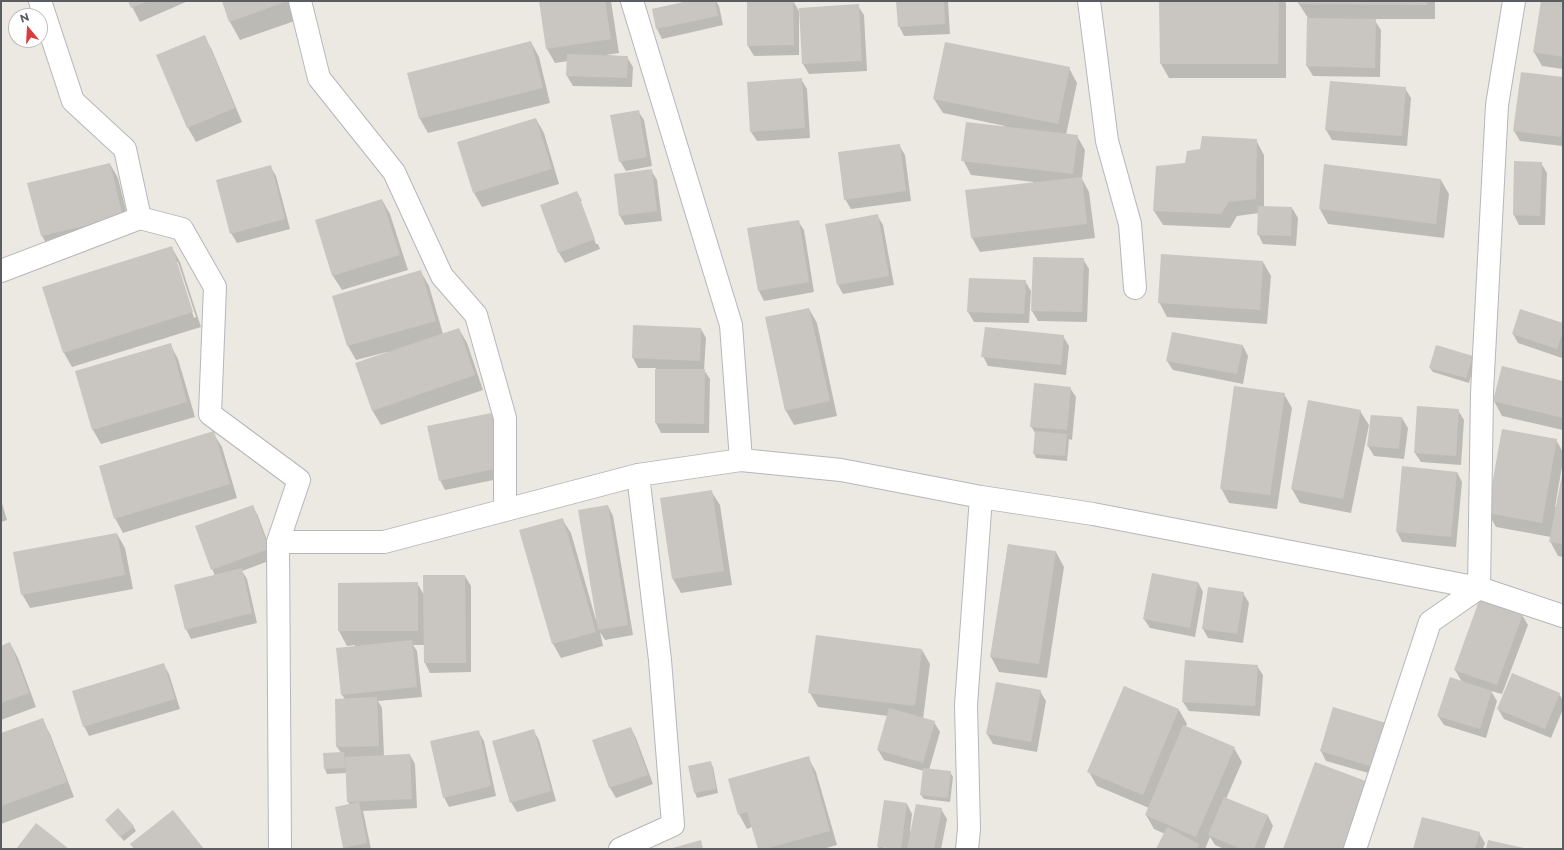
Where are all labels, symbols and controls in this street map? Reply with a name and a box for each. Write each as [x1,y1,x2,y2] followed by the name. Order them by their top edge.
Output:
[8,8,48,48] north arrow
[18,10,31,26] text: N

